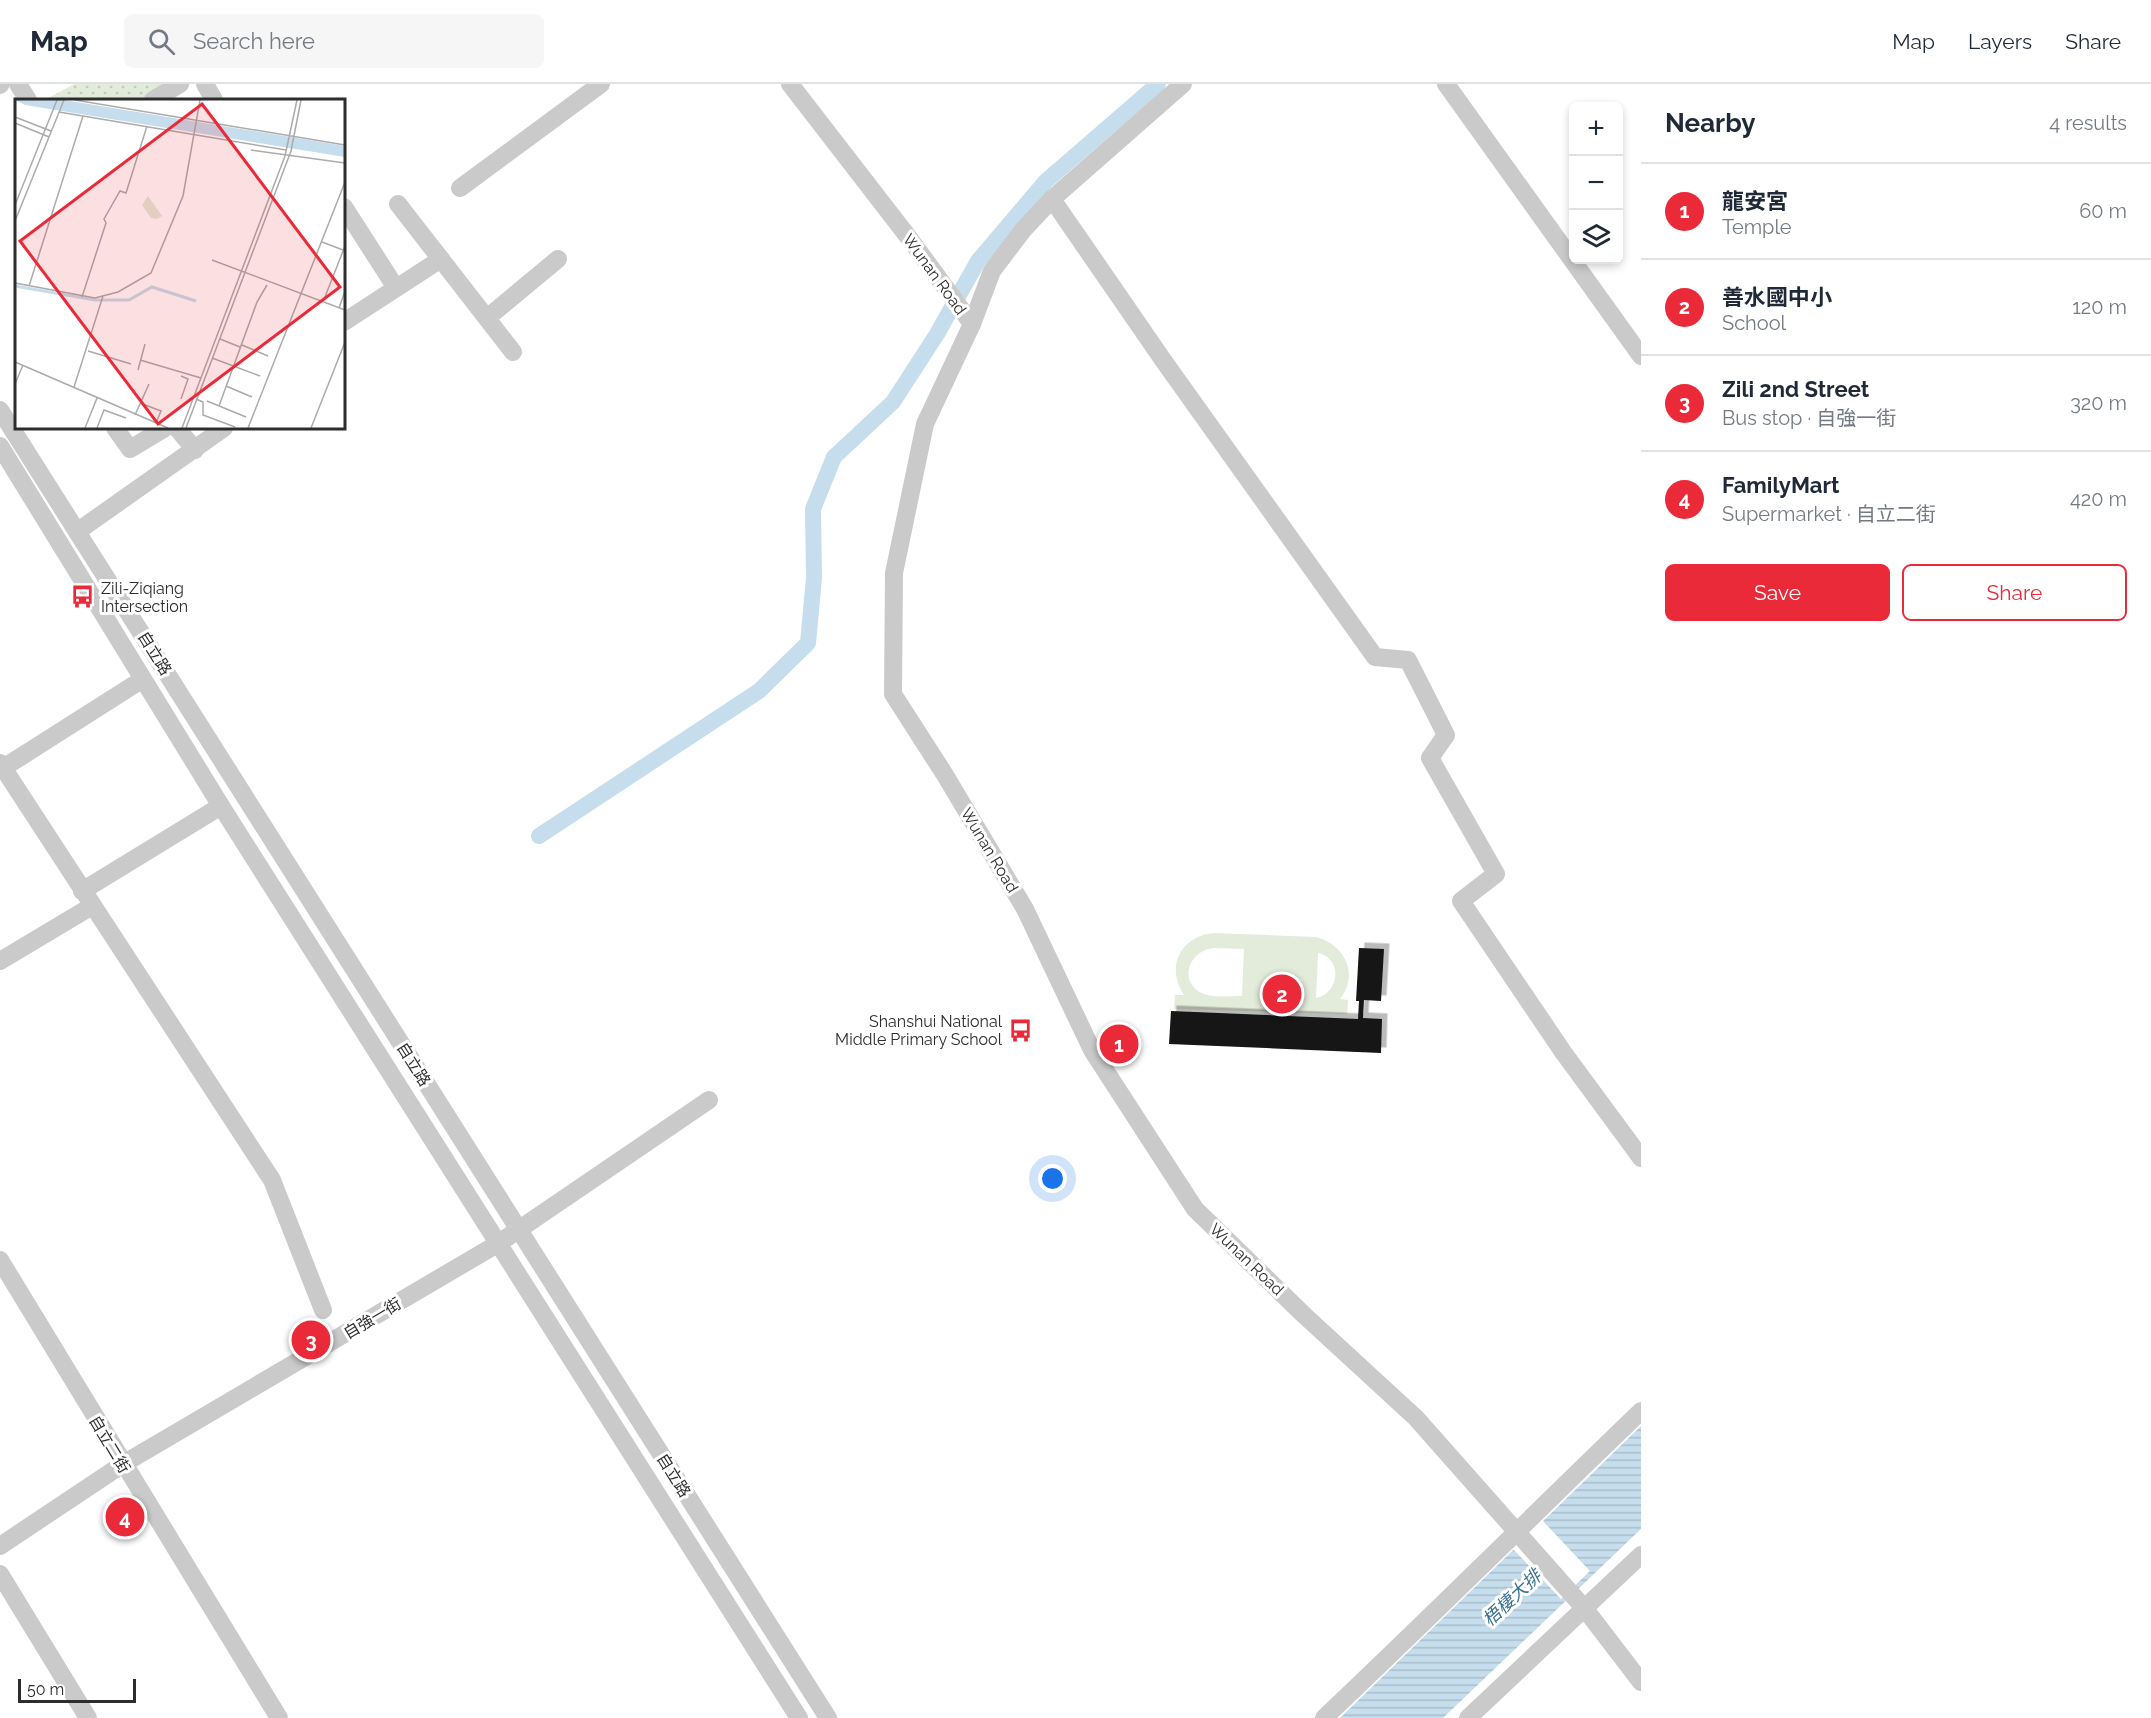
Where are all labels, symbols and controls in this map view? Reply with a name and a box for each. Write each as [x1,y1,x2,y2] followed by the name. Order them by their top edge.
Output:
[124,14,544,68] search box
[30,25,88,58] text: Map
[145,25,178,58] icon: search
[193,28,315,54] text: Search here
[1892,29,1935,54] text: Map
[1968,29,2032,54] text: Layers
[2065,29,2121,54] text: Share
[15,99,345,429] inset map
[1569,102,1623,264] map controls
[1569,102,1623,156] button: +
[1665,108,1755,138] text: Nearby
[2049,111,2127,135] text: 4 results
[1569,156,1623,210] button: −
[1722,188,1788,214] text: 龍安宮
[1680,199,1689,223] text: 1
[2079,199,2127,223] text: 60 m
[1569,210,1623,264] button: layers
[1722,215,1792,239] text: Temple
[899,230,970,319] street label: Wunan Road
[1722,284,1832,310] text: 善水國中小
[1679,295,1690,319] text: 2
[2072,295,2127,319] text: 120 m
[1722,311,1786,335] text: School
[1722,376,1869,402] text: Zili 2nd Street
[1679,391,1690,415] text: 3
[2070,391,2127,415] text: 320 m
[1722,406,1896,430] text: Bus stop · 自強一街
[1722,472,1839,498] text: FamilyMart
[1679,487,1690,511] text: 4
[2070,487,2127,511] text: 420 m
[1722,502,1936,526] text: Supermarket · 自立二街
[1665,564,1890,621] button: Save
[1902,564,2127,621] button: Share
[101,579,188,616] place label: Zili-Ziqiang Intersection
[70,584,96,610] bus stop icon: Zili-Ziqiang Intersection
[134,628,175,679] street label: 自立路
[957,804,1022,896] street label: Wunan Road
[1262,972,1302,1016] pin: 2
[835,1012,1003,1049] place label: Shanshui National Middle Primary School
[1007,1017,1033,1043] bus stop icon: Shanshui National Middle Primary School
[1100,1022,1138,1066] pin: 1
[393,1039,434,1090] street label: 自立路
[1038,1164,1067,1193] your location
[1206,1219,1288,1299] street label: Wunan Road
[340,1294,405,1343] street label: 自強一街
[292,1318,330,1362] pin: 3
[85,1412,134,1477] street label: 自立二街
[653,1450,694,1501] street label: 自立路
[106,1494,144,1540] pin: 4
[1478,1564,1547,1630] water label: 梧棲大排
[18,1676,136,1704] scale bar
[27,1680,64,1699] text: 50 m

